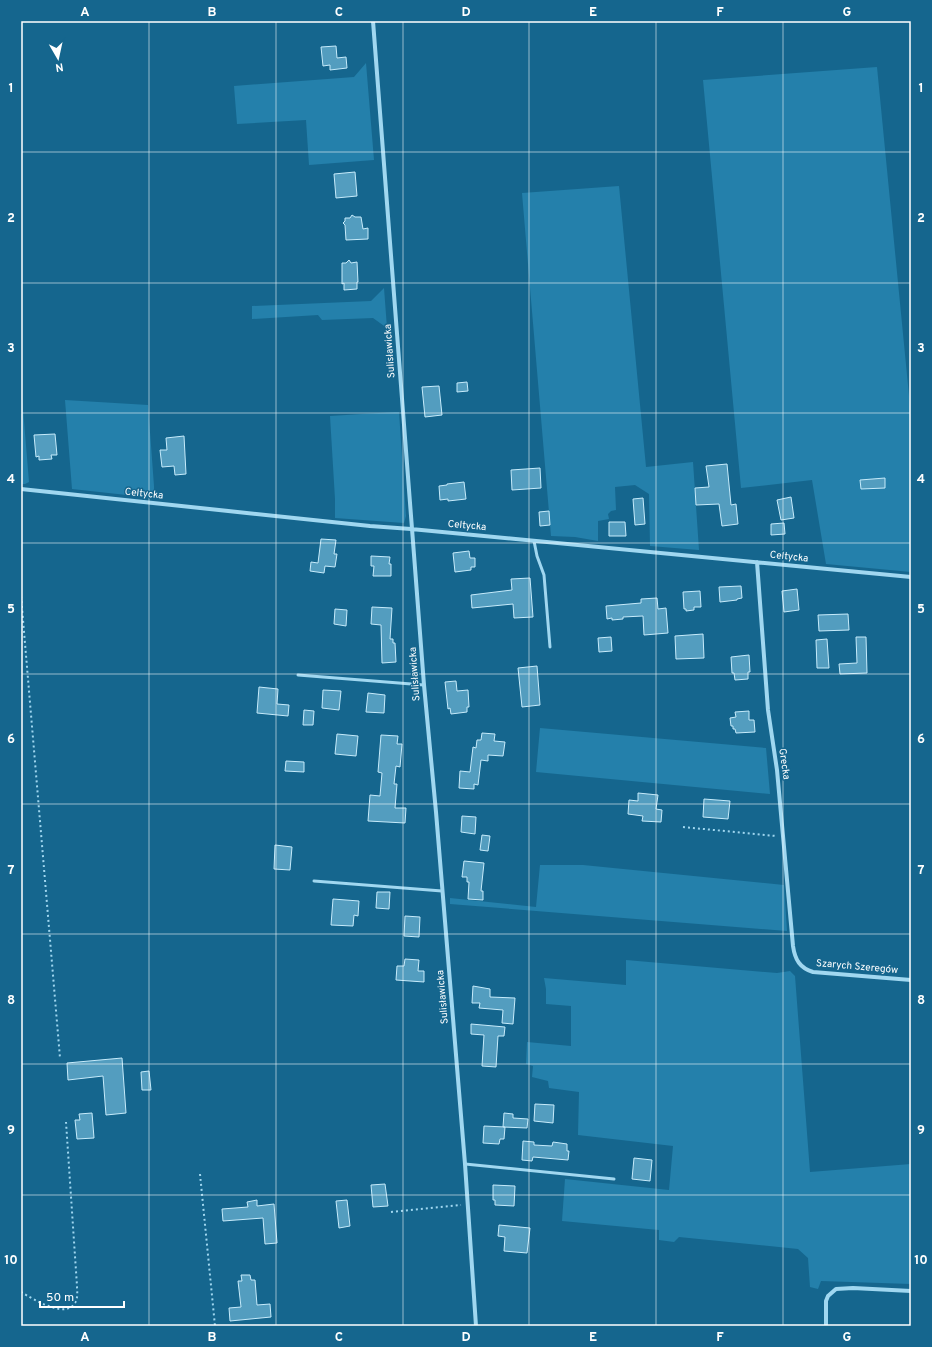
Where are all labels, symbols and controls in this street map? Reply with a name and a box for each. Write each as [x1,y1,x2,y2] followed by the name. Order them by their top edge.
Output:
[80,5,90,21] text: A
[208,5,217,21] text: B
[335,5,343,21] text: C
[461,5,471,21] text: D
[589,5,597,21] text: E
[716,5,724,21] text: F
[843,5,852,21] text: G
[38,38,78,78] north arrow
[54,59,64,74] text: N
[8,81,14,97] text: 1
[918,81,924,97] text: 1
[7,211,15,227] text: 2
[917,211,925,227] text: 2
[382,323,398,379] street label: Sulisławicka
[7,341,15,357] text: 3
[917,341,925,357] text: 3
[7,472,15,488] text: 4
[917,472,925,488] text: 4
[124,486,164,502] street label: Celtycka
[447,518,487,534] street label: Celtycka
[769,549,809,565] street label: Celtycka
[7,602,15,618] text: 5
[917,602,925,618] text: 5
[407,646,423,702] street label: Sulisławicka
[7,732,15,748] text: 6
[917,732,925,748] text: 6
[775,748,793,780] street label: Grecka
[8,863,15,879] text: 7
[918,863,925,879] text: 7
[815,957,899,977] street label: Szarych Szeregów
[434,969,452,1025] street label: Sulisławicka
[7,993,15,1009] text: 8
[917,993,925,1009] text: 8
[7,1123,15,1139] text: 9
[917,1123,925,1139] text: 9
[4,1253,18,1269] text: 10
[914,1253,928,1269] text: 10
[40,1283,124,1309] scale bar
[46,1290,74,1306] text: 50 m
[80,1330,90,1346] text: A
[208,1330,217,1346] text: B
[335,1330,343,1346] text: C
[461,1330,471,1346] text: D
[589,1330,597,1346] text: E
[716,1330,724,1346] text: F
[843,1330,852,1346] text: G

